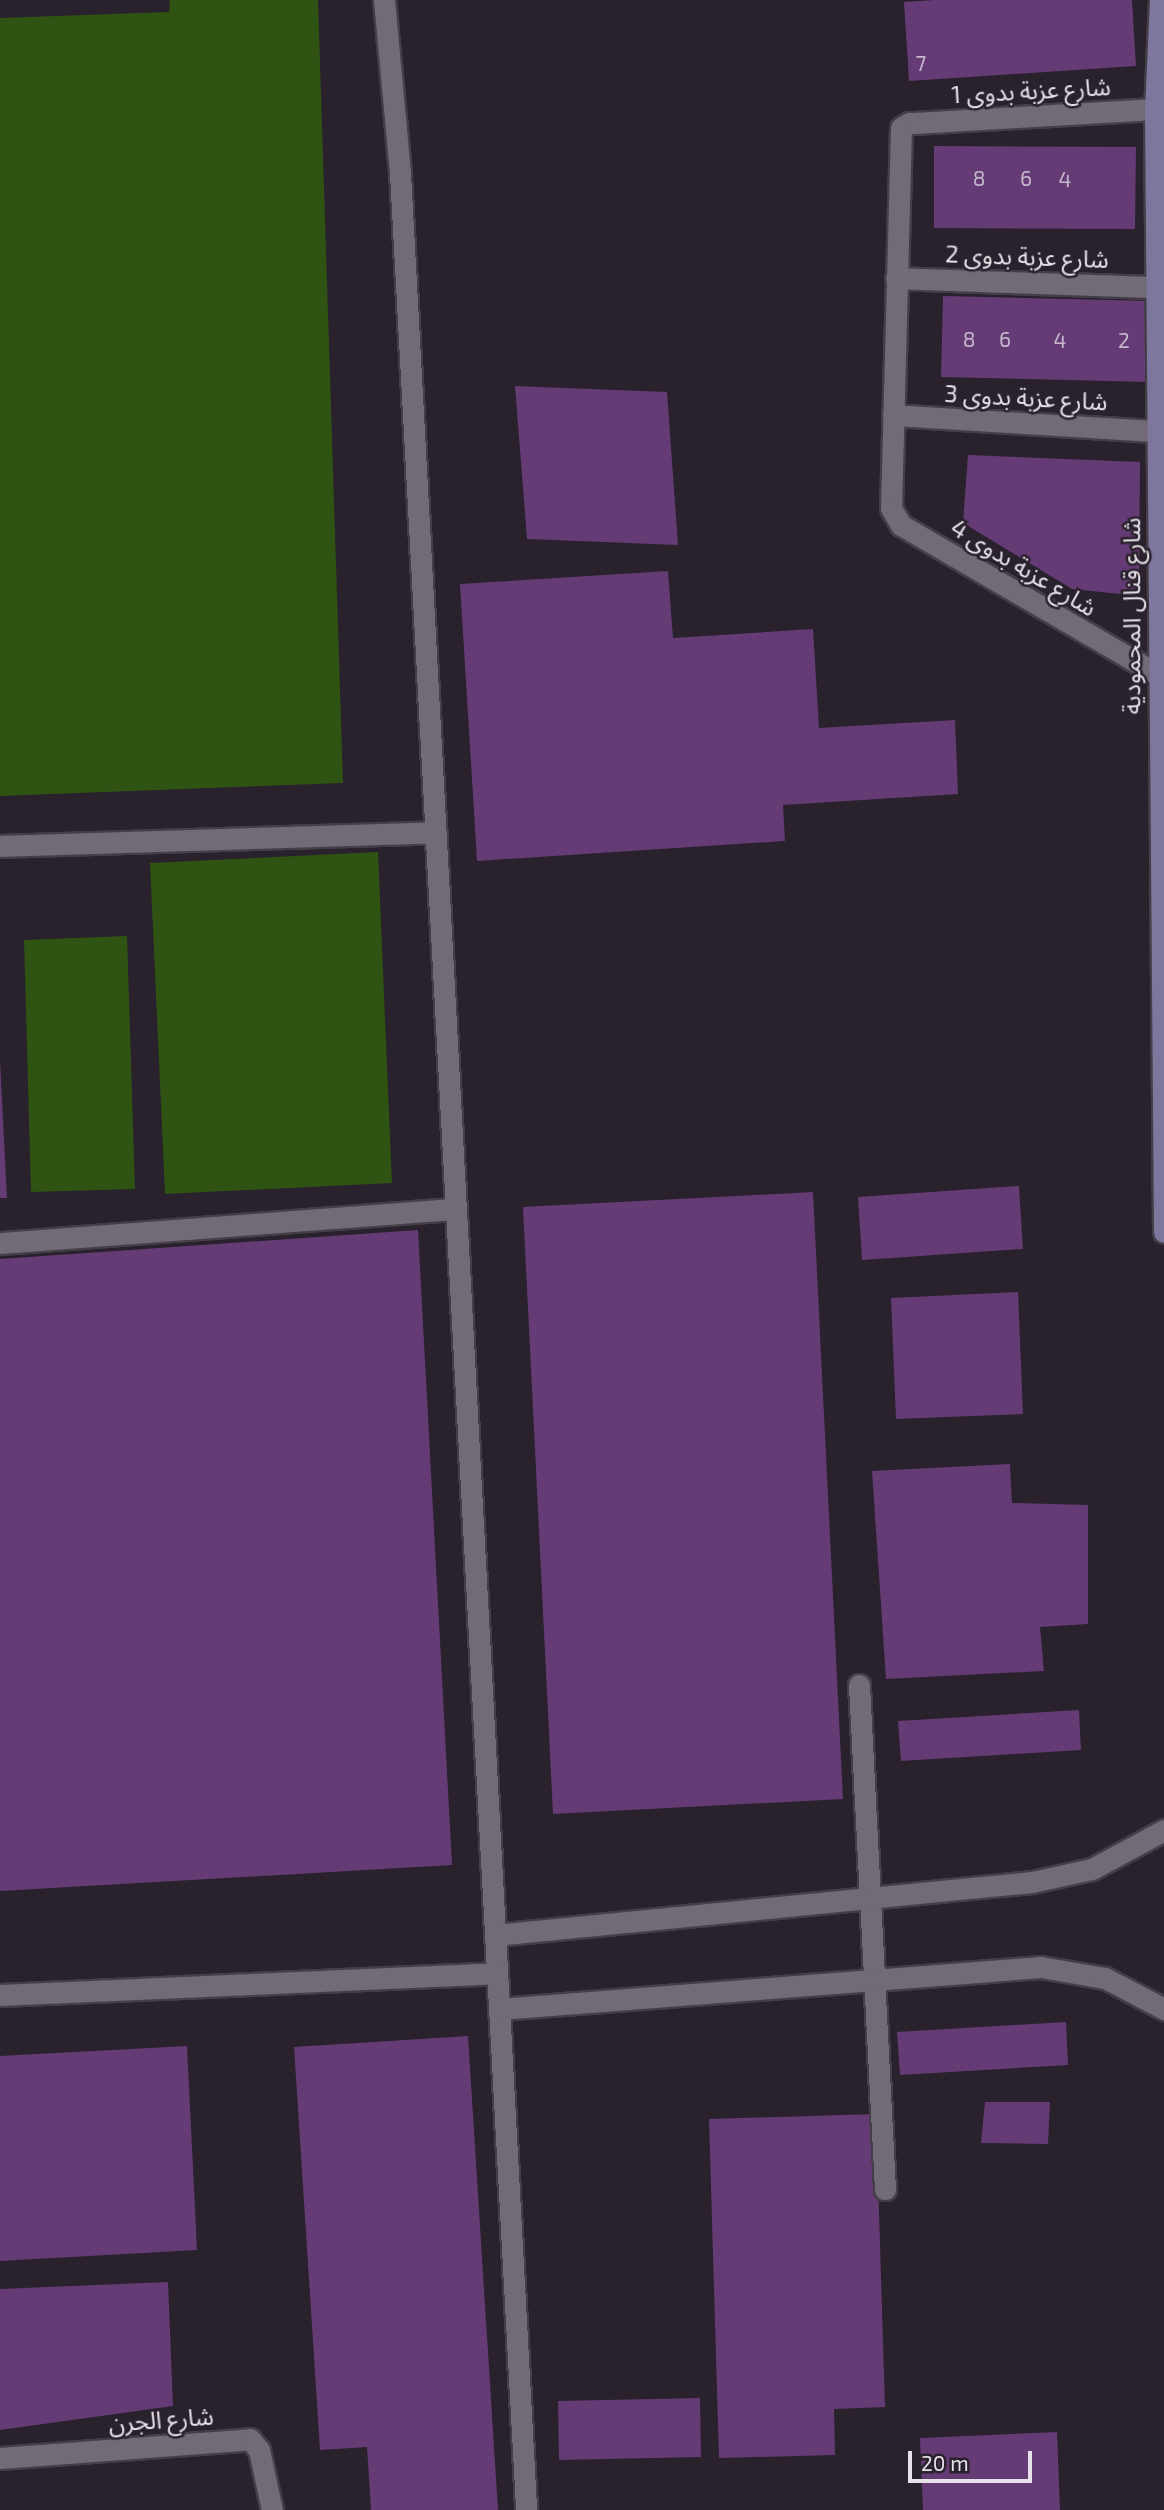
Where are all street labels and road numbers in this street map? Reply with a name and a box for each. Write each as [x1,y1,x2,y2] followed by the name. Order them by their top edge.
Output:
[951,71,1111,109] street label: شارع عزبة بدوى 1
[945,239,1109,273] street label: شارع عزبة بدوى 2
[944,378,1108,416] street label: شارع عزبة بدوى 3
[946,512,1102,622] street label: شارع عزبة بدوى 4
[1117,518,1145,714] street label: شارع قنال المحمودية
[107,2401,215,2437] street label: شارع الجرن

